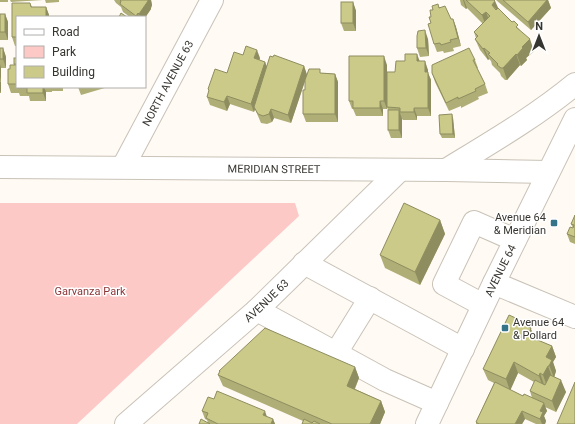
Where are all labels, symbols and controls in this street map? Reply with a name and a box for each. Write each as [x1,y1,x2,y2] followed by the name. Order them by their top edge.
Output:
[16,16,146,88] legend
[519,16,559,56] north arrow
[535,20,543,33] text: N
[52,25,80,39] text: Road
[140,38,196,128] street label: NORTH AVENUE 63
[52,45,77,59] text: Park
[52,65,95,79] text: Building
[228,162,321,176] street label: MERIDIAN STREET
[494,211,546,237] place label: Avenue 64 & Meridian
[549,218,559,228] marker: Avenue 64 & Meridian
[482,242,518,299] street label: AVENUE 64
[242,276,291,325] street label: AVENUE 63
[55,285,126,298] park label: Garvanza Park
[513,316,564,342] place label: Avenue 64 & Pollard
[500,323,510,333] marker: Avenue 64 & Pollard

